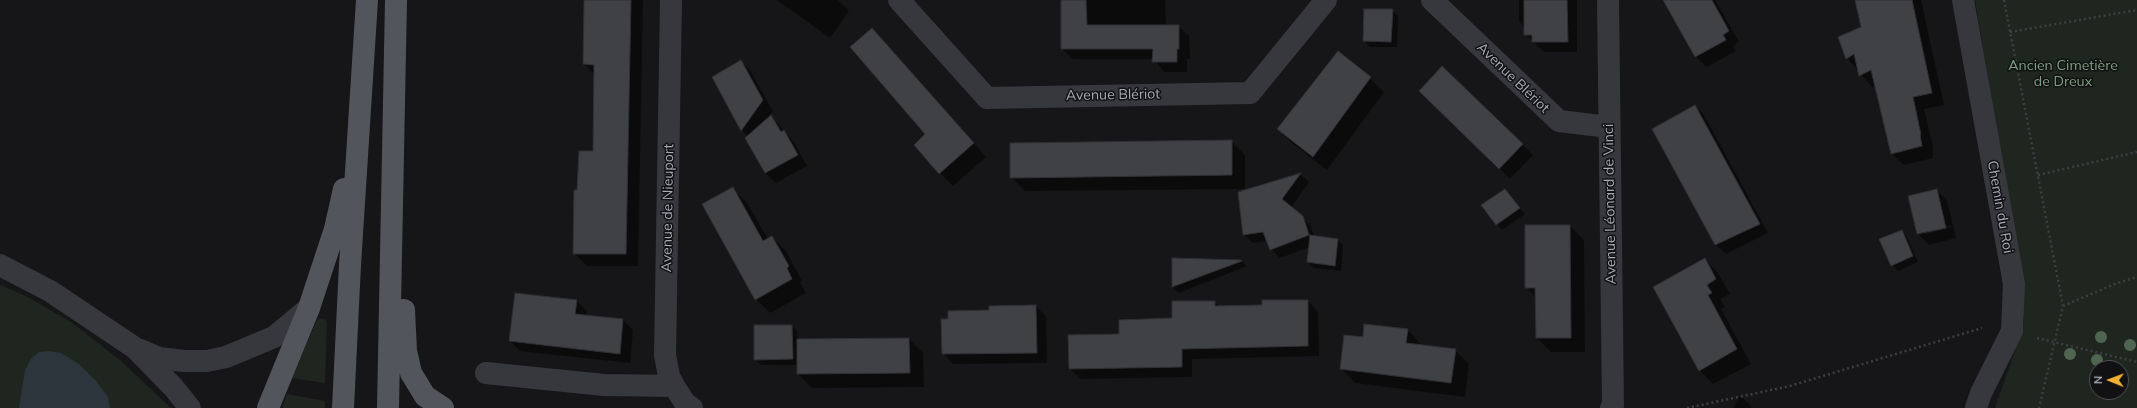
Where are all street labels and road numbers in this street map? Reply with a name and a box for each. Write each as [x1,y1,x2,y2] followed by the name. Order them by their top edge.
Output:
[1473,39,1553,117] street label: Avenue Blériot
[1066,86,1160,104] street label: Avenue Blériot
[1600,124,1620,284] street label: Avenue Léonard de Vinci
[658,144,678,272] street label: Avenue de Nieuport
[1984,159,2016,255] street label: Chemin du Roi

